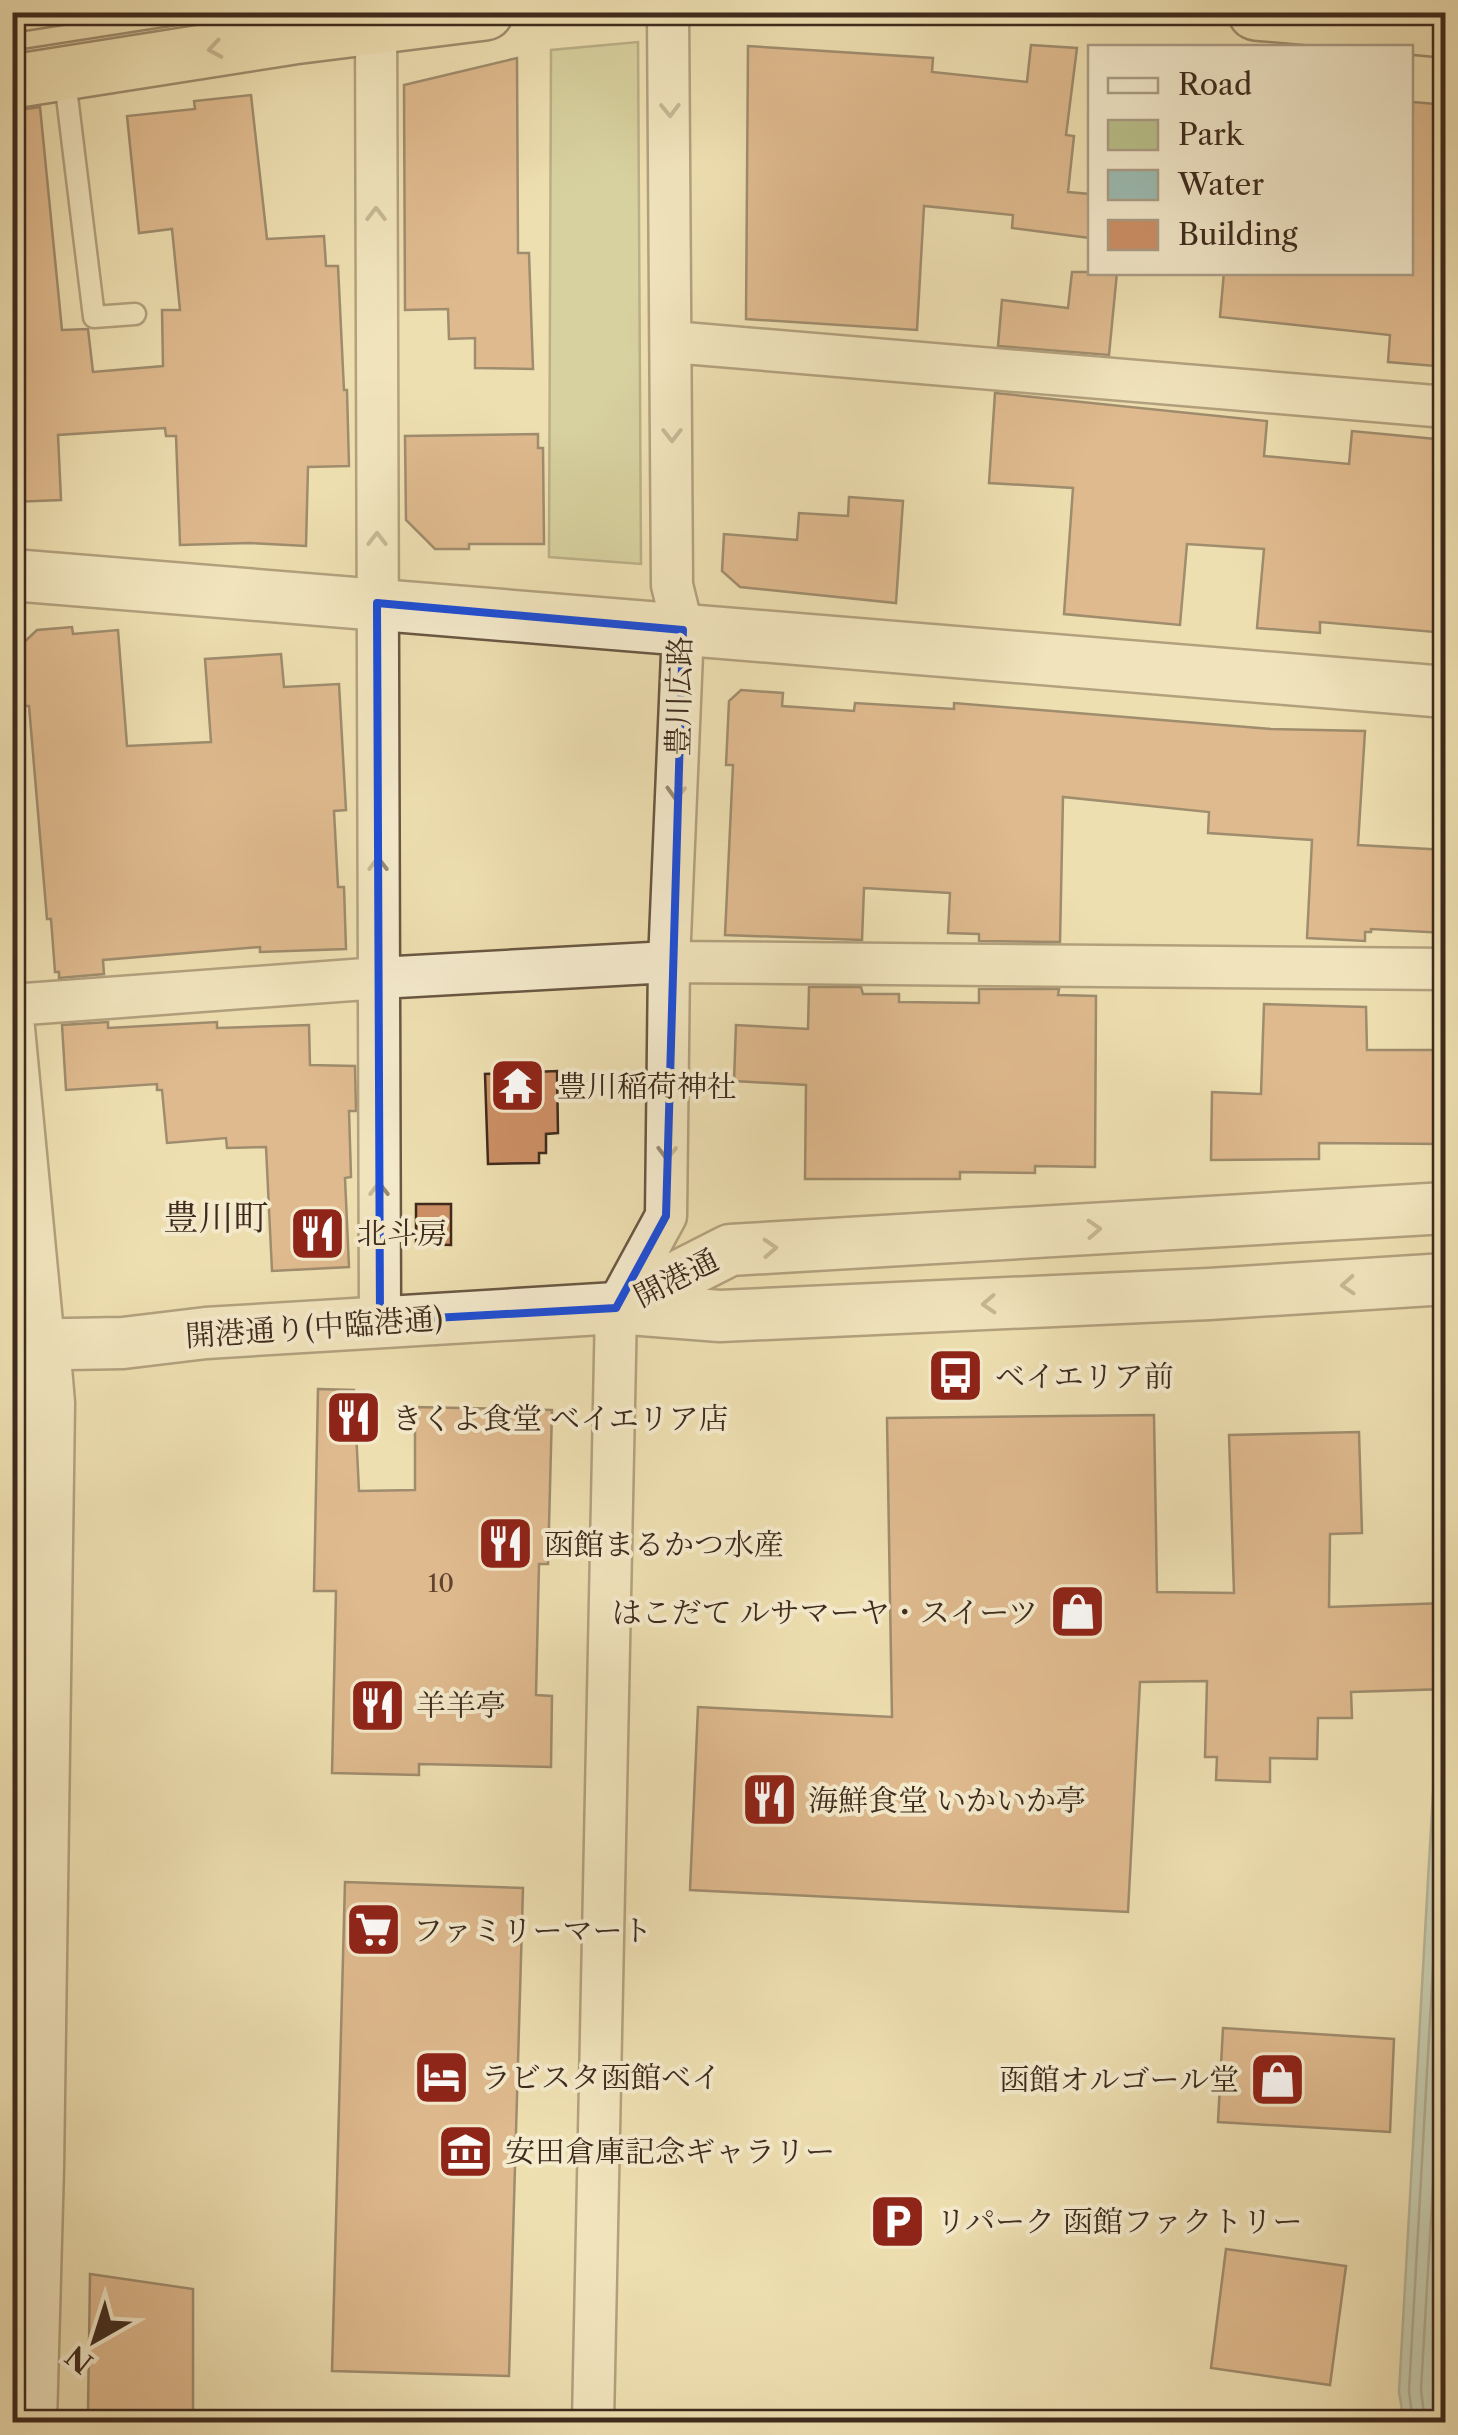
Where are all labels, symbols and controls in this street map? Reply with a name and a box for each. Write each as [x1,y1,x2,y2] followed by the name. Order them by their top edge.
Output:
[207,37,223,58] one-way arrow
[1088,45,1413,275] legend
[1178,66,1252,103] text: Road
[659,102,681,118] one-way arrow
[1178,116,1245,153] text: Park
[1177,166,1264,203] text: Water
[365,205,387,220] one-way arrow
[1178,216,1298,253] text: Building
[661,428,683,443] one-way arrow
[366,530,388,546] one-way arrow
[659,636,699,756] street label: 豊川広路
[666,786,687,802] one-way arrow
[367,855,389,870] one-way arrow
[488,1056,548,1116] temple icon: 豊川稲荷神社
[557,1068,737,1105] place label: 豊川稲荷神社
[656,1146,677,1162] one-way arrow
[368,1180,390,1196] one-way arrow
[163,1196,269,1239] district label: 豊川町
[288,1203,348,1263] restaurant icon: 北斗房
[357,1215,447,1252] place label: 北斗房
[1087,1219,1103,1240] one-way arrow
[762,1238,778,1259] one-way arrow
[628,1241,724,1315] street label: 開港通
[1340,1274,1356,1295] one-way arrow
[980,1293,996,1314] one-way arrow
[184,1300,444,1354] street label: 開港通り(中臨港通)
[926,1346,986,1406] bus stop icon: ベイエリア前
[995,1358,1174,1395] place label: ベイエリア前
[323,1388,383,1448] restaurant icon: きくよ食堂 ベイエリア店
[392,1400,729,1437] place label: きくよ食堂 ベイエリア店
[475,1514,535,1574] restaurant icon: 函館まるかつ水産
[544,1526,784,1563] place label: 函館まるかつ水産
[428,1568,454,1599] house number: 10
[1047,1582,1107,1642] shop icon: はこだて ルサマーヤ・スイーツ
[612,1594,1038,1631] place label: はこだて ルサマーヤ・スイーツ
[347,1675,407,1735] restaurant icon: 羊羊亭
[416,1687,506,1724] place label: 羊羊亭
[739,1770,799,1830] restaurant icon: 海鮮食堂 いかいか亭
[808,1782,1086,1819] place label: 海鮮食堂 いかいか亭
[344,1900,404,1960] supermarket icon: ファミリーマート
[413,1912,652,1949] place label: ファミリーマート
[412,2047,472,2107] hotel icon: ラビスタ函館ベイ
[1248,2049,1308,2109] shop icon: 函館オルゴール堂
[481,2059,721,2096] place label: ラビスタ函館ベイ
[1000,2061,1239,2098] place label: 函館オルゴール堂
[436,2121,496,2181] museum icon: 安田倉庫記念ギャラリー
[505,2133,835,2170] place label: 安田倉庫記念ギャラリー
[867,2191,927,2251] parking icon: リパーク 函館ファクトリー
[936,2203,1303,2240] place label: リパーク 函館ファクトリー
[45,2290,145,2390] north arrow
[59,2339,99,2380] text: N

